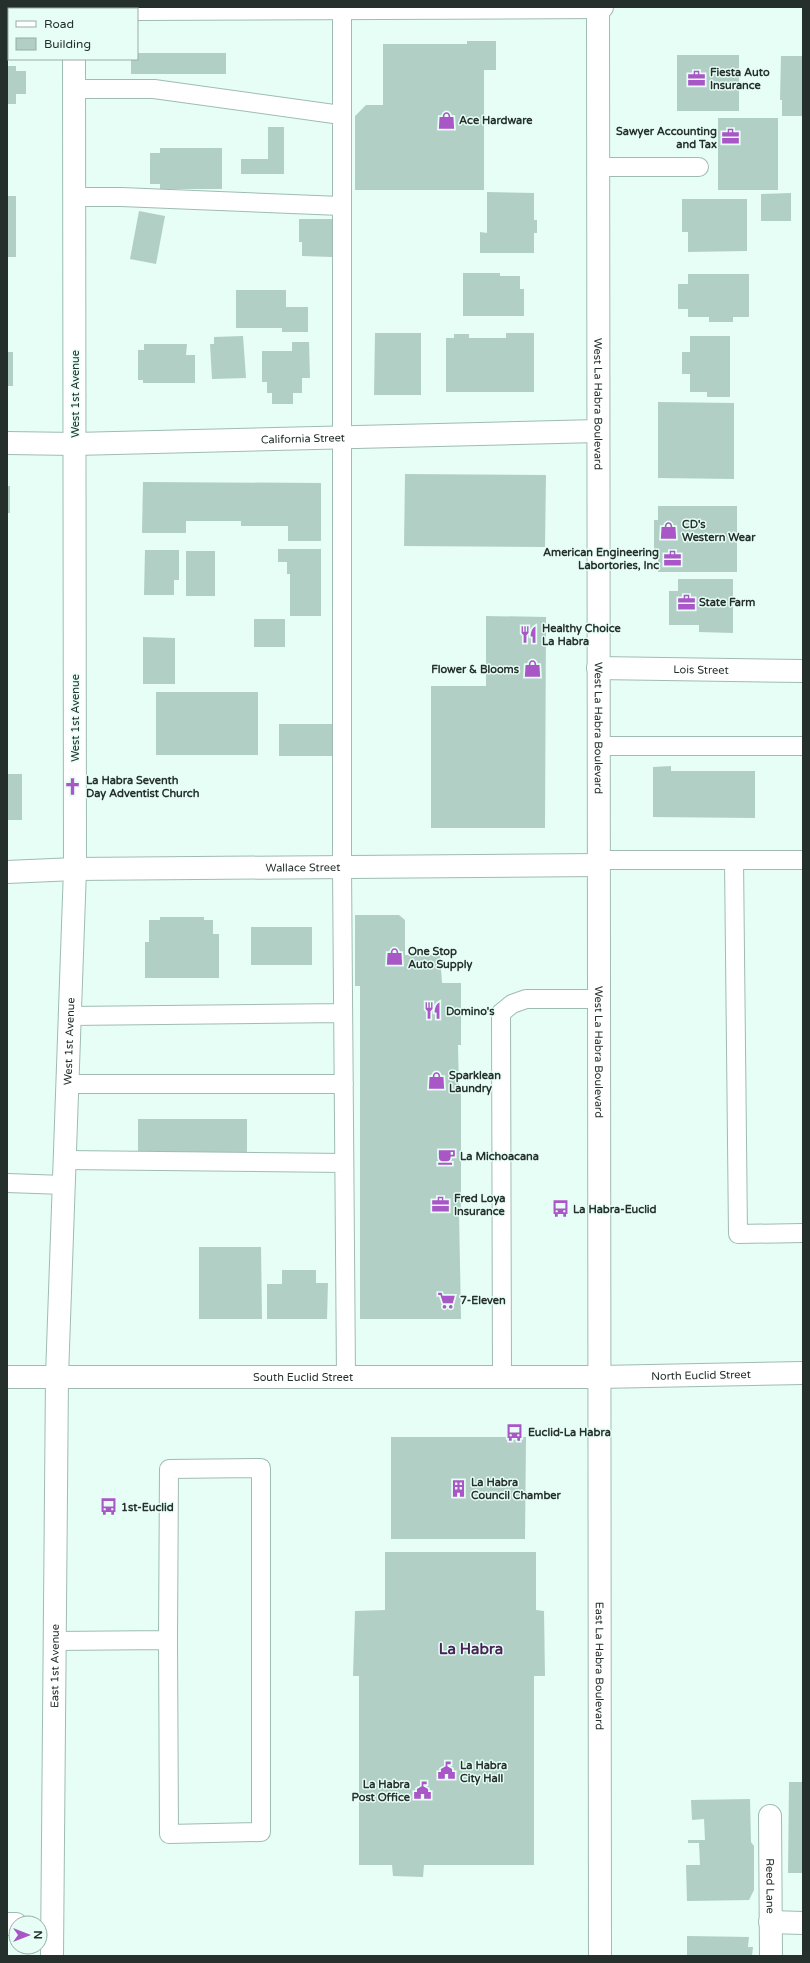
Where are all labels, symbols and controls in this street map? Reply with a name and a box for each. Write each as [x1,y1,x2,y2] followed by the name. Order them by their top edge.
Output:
[8,8,138,60] legend
[44,17,74,31] text: Road
[44,37,91,51] text: Building
[710,66,770,92] place label: Fiesta Auto Insurance
[687,68,707,88] office icon: Fiesta Auto Insurance
[436,110,456,130] shop icon: Ace Hardware
[459,114,533,127] place label: Ace Hardware
[616,125,717,151] place label: Sawyer Accounting and Tax
[720,127,740,147] office icon: Sawyer Accounting and Tax
[592,338,605,470] street label: West La Habra Boulevard
[69,350,82,438] street label: West 1st Avenue
[261,431,345,446] street label: California Street
[682,518,756,544] place label: CD's Western Wear
[659,520,679,540] shop icon: CD's Western Wear
[543,546,659,572] place label: American Engineering Labortories, Inc
[662,548,682,568] office icon: American Engineering Labortories, Inc
[676,592,696,612] office icon: State Farm
[699,596,755,609] place label: State Farm
[542,622,621,648] place label: Healthy Choice La Habra
[519,624,539,644] restaurant icon: Healthy Choice La Habra
[522,659,542,679] shop icon: Flower & Blooms
[592,662,605,794] street label: West La Habra Boulevard
[431,663,520,676] place label: Flower & Blooms
[673,663,729,676] street label: Lois Street
[69,674,82,762] street label: West 1st Avenue
[86,774,200,801] place label: La Habra Seventh Day Adventist Church
[63,776,83,796] church icon: La Habra Seventh Day Adventist Church
[265,860,340,874] street label: Wallace Street
[408,945,472,972] place label: One Stop Auto Supply
[385,947,405,967] shop icon: One Stop Auto Supply
[593,986,606,1118] street label: West La Habra Boulevard
[61,997,77,1085] street label: West 1st Avenue
[423,1001,443,1021] restaurant icon: Domino's
[446,1005,495,1018] place label: Domino's
[449,1069,501,1096] place label: Sparklean Laundry
[426,1071,446,1091] shop icon: Sparklean Laundry
[437,1146,457,1166] cafe icon: La Michoacana
[460,1150,539,1163] place label: La Michoacana
[454,1192,506,1218] place label: Fred Loya Insurance
[431,1194,451,1214] office icon: Fred Loya Insurance
[550,1199,570,1219] bus stop icon: La Habra-Euclid
[573,1203,657,1216] place label: La Habra-Euclid
[437,1290,457,1310] supermarket icon: 7-Eleven
[460,1294,506,1307] place label: 7-Eleven
[651,1368,751,1382] street label: North Euclid Street
[253,1371,353,1384] street label: South Euclid Street
[505,1422,525,1442] bus stop icon: Euclid-La Habra
[528,1426,611,1439] place label: Euclid-La Habra
[471,1476,562,1502] place label: La Habra Council Chamber
[448,1478,468,1498] building icon: La Habra Council Chamber
[98,1497,118,1517] bus stop icon: 1st-Euclid
[121,1501,174,1514] place label: 1st-Euclid
[593,1602,606,1730] street label: East La Habra Boulevard
[48,1624,61,1708] street label: East 1st Avenue
[439,1640,503,1658] district label: La Habra
[460,1759,507,1786] place label: La Habra City Hall
[437,1761,457,1781] public building icon: La Habra City Hall
[351,1778,411,1804] place label: La Habra Post Office
[413,1780,433,1800] public building icon: La Habra Post Office
[764,1858,777,1914] street label: Reed Lane
[8,1915,48,1955] north arrow
[31,1931,44,1939] text: N

